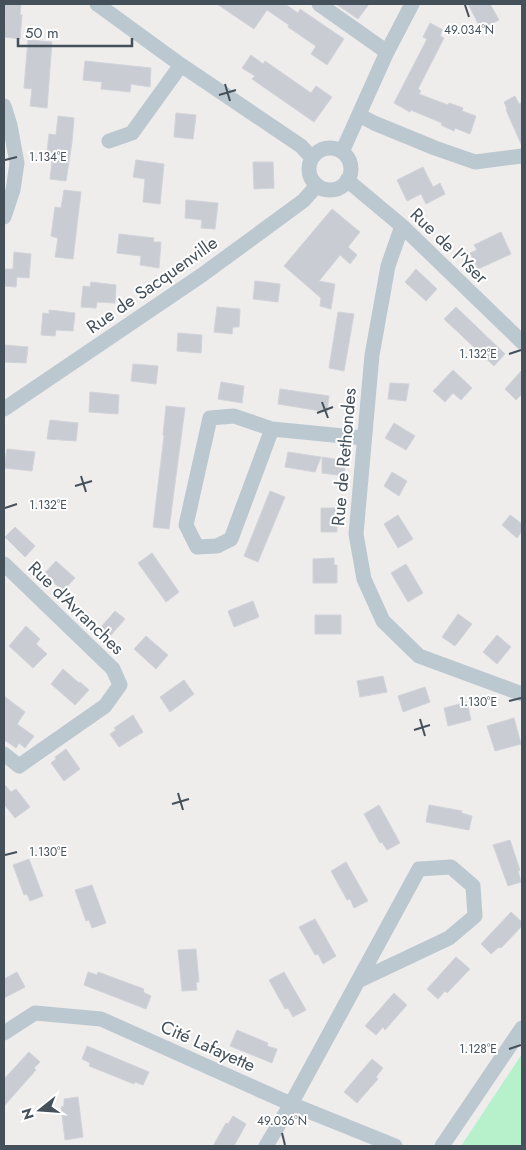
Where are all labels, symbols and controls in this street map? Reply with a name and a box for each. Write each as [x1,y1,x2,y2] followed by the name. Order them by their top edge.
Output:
[18,15,131,47] scale bar
[444,21,494,39] text: 49.034°N
[25,22,59,44] text: 50 m
[29,148,67,166] text: 1.134°E
[404,202,494,290] street label: Rue de l'Yser
[81,230,223,340] street label: Rue de Sacquenville
[459,345,497,363] text: 1.132°E
[325,387,363,527] street label: Rue de Rethondes
[29,496,67,514] text: 1.132°E
[22,555,130,661] street label: Rue d'Avranches
[459,693,497,711] text: 1.130°E
[29,843,67,861] text: 1.130°E
[156,1014,260,1078] street label: Cité Lafayette
[459,1040,497,1058] text: 1.128°E
[15,1085,65,1135] north arrow
[16,1106,39,1122] text: N
[257,1112,307,1130] text: 49.036°N

